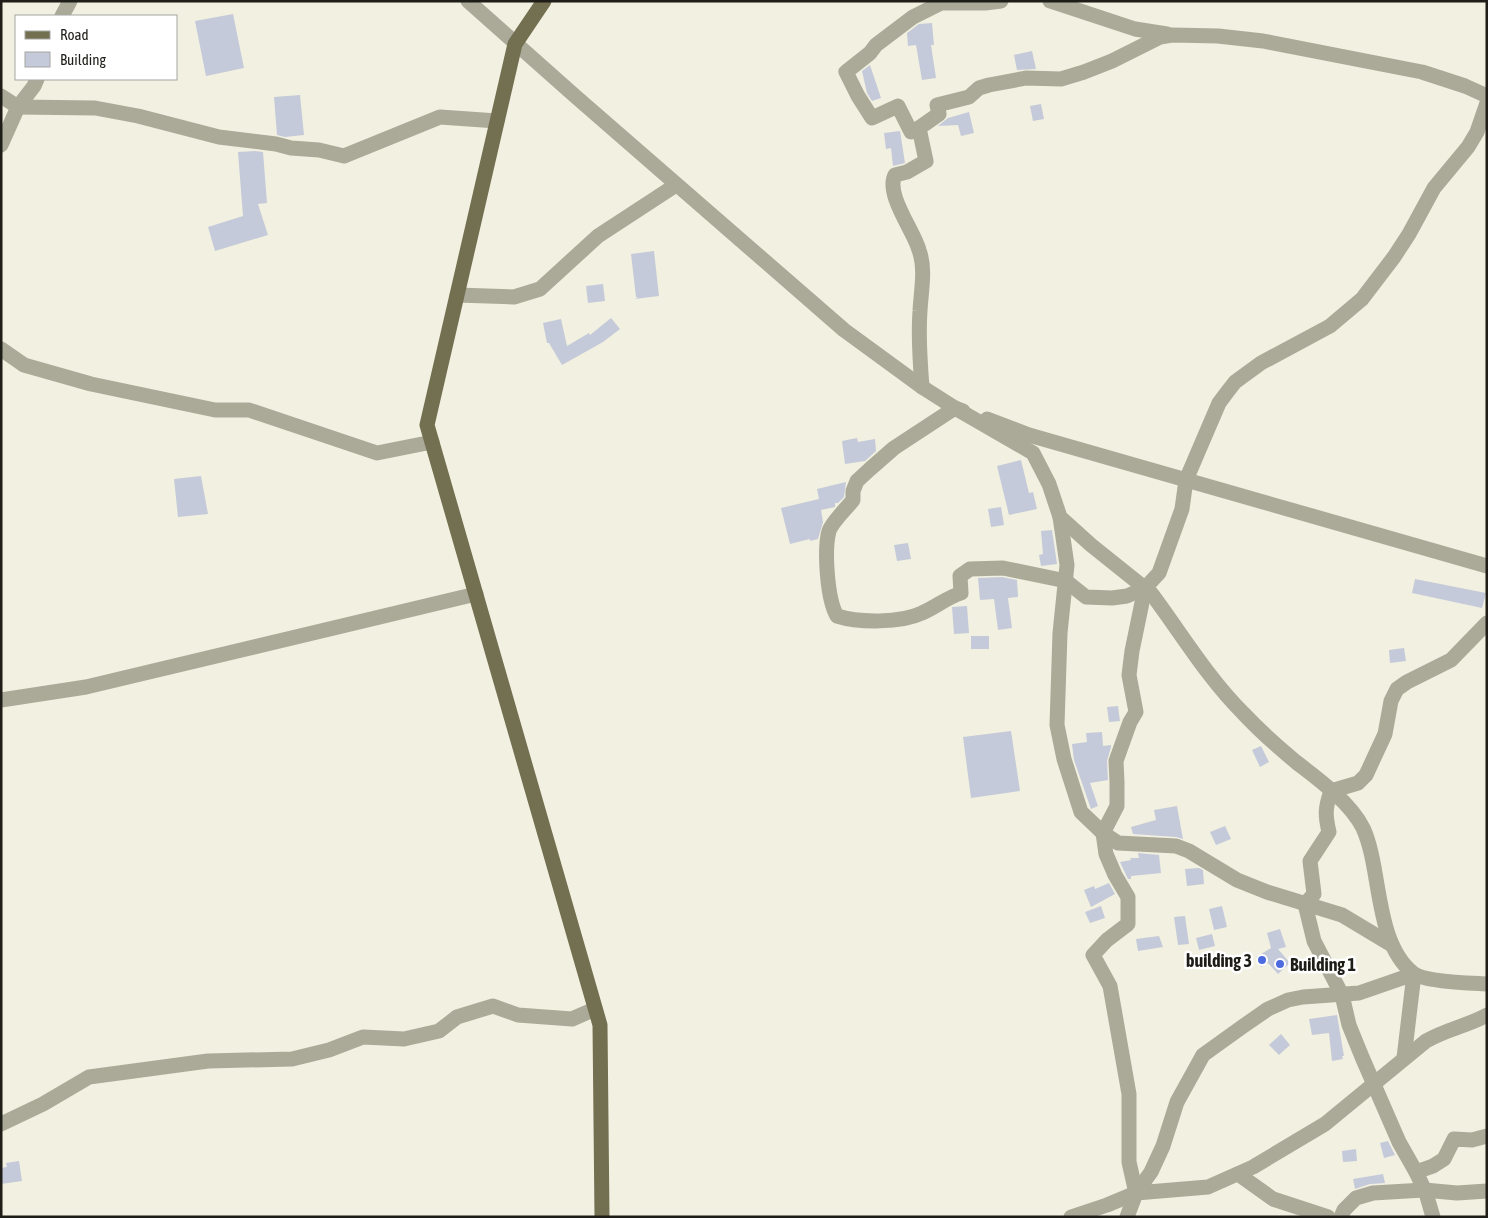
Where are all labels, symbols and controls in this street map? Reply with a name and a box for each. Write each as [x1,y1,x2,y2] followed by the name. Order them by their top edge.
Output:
[15,15,178,80] legend
[60,26,89,43] text: Road
[60,51,106,68] text: Building
[1186,950,1252,971] place label: building 3
[1256,954,1268,966] marker: building 3
[1290,954,1356,975] place label: Building 1
[1274,958,1286,970] marker: Building 1

